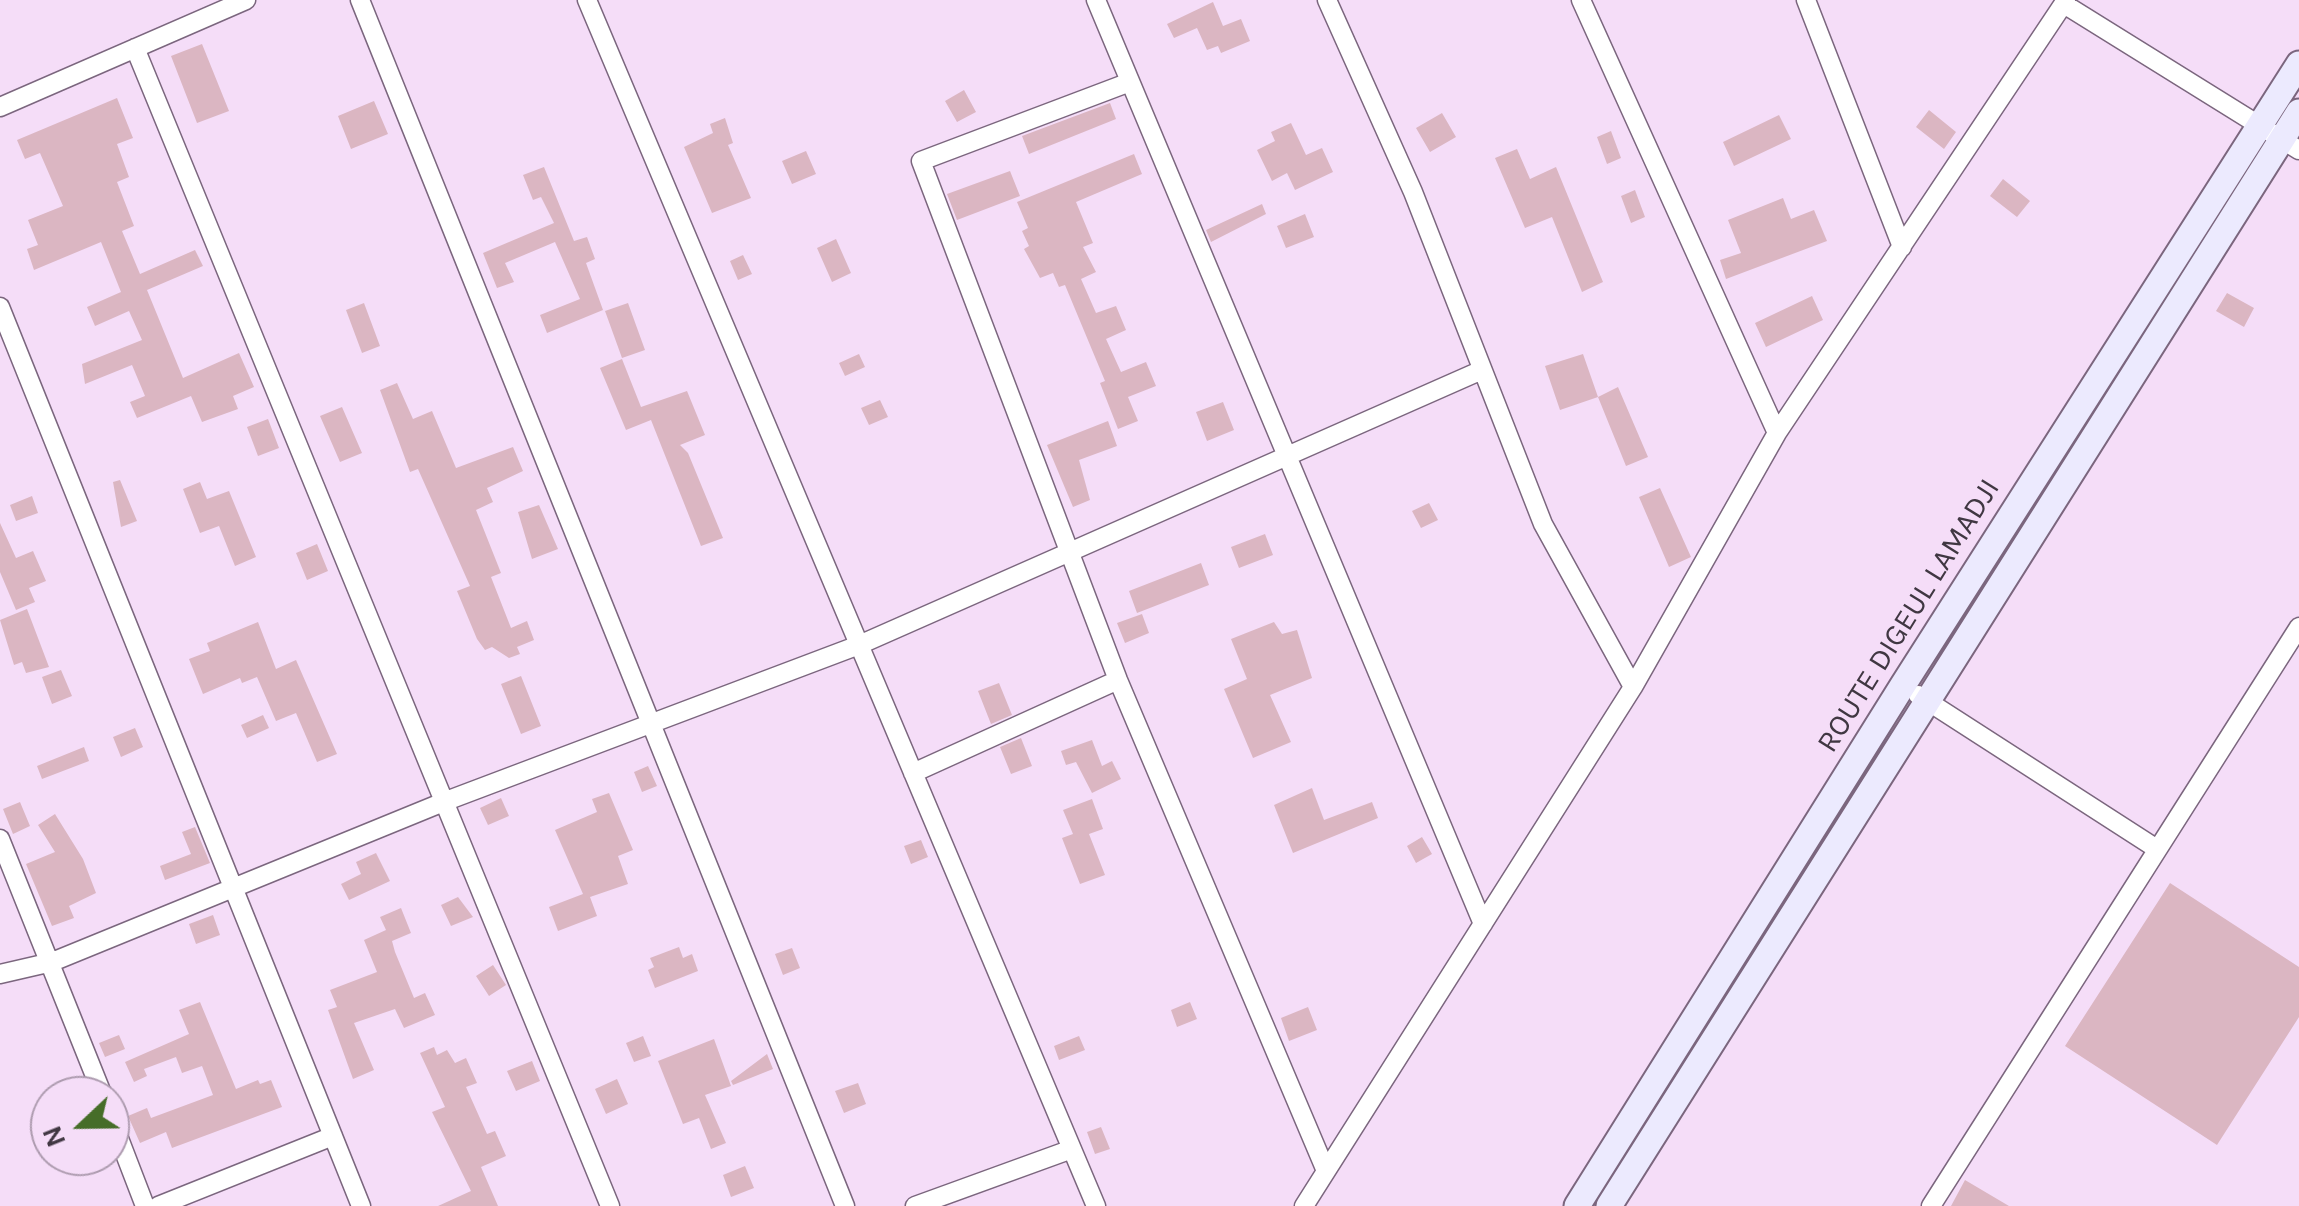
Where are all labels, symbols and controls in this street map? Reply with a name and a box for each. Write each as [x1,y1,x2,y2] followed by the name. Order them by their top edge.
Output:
[1810,473,2008,759] street label: ROUTE DIGEUL LAMADJI
[30,1076,130,1176] north arrow
[35,1121,73,1152] text: N

